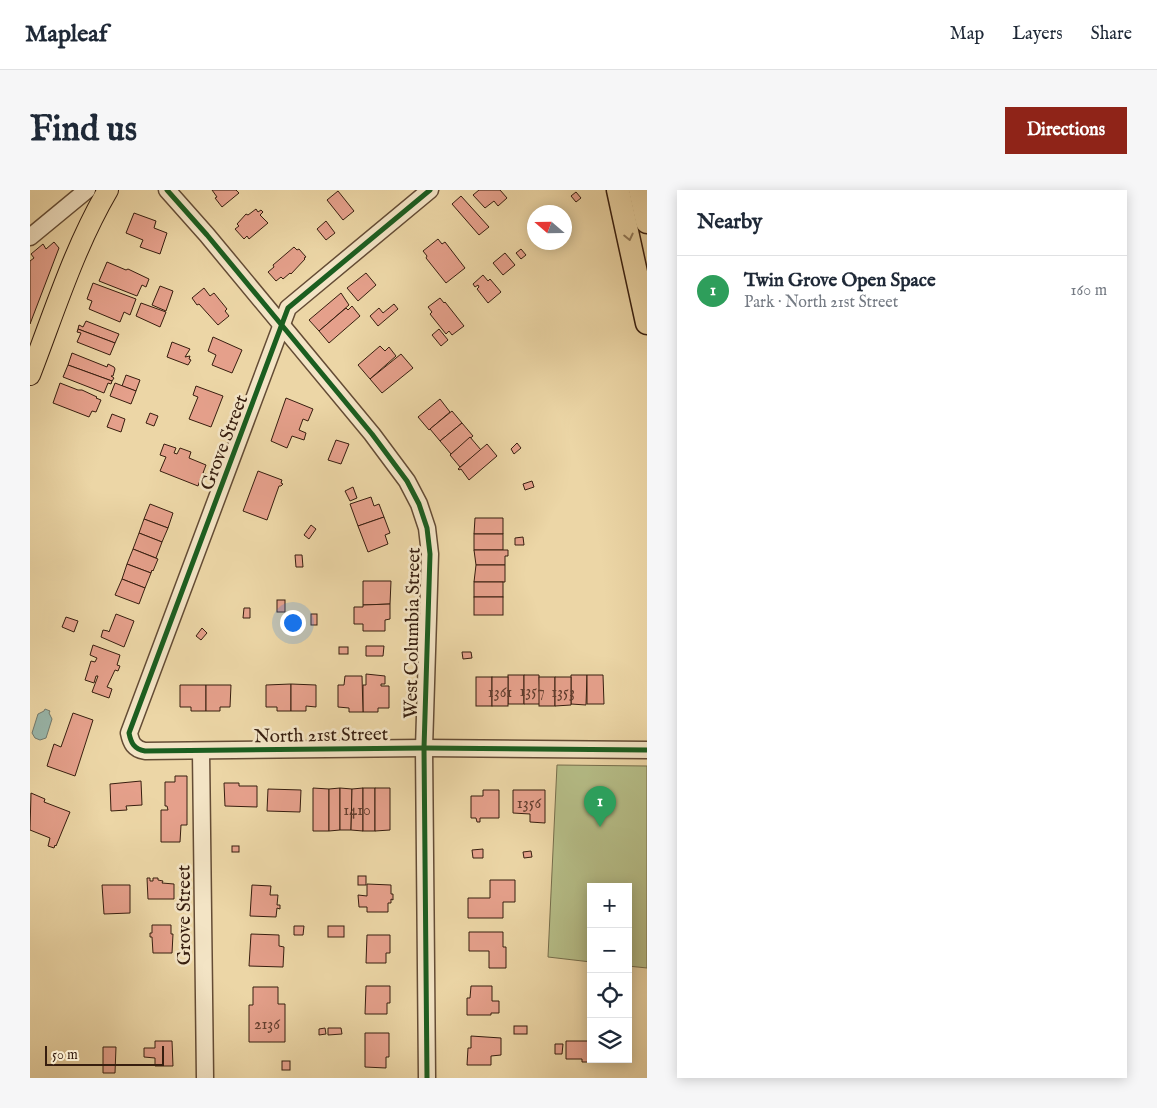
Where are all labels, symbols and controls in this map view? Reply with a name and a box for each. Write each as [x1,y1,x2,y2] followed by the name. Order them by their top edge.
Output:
[25,19,107,50] text: Mapleaf
[950,23,984,46] text: Map
[1012,23,1063,46] text: Layers
[1091,23,1132,46] text: Share
[1005,107,1127,154] button: Directions
[30,108,137,153] text: Find us
[527,205,572,250] north arrow
[697,209,762,236] text: Nearby
[623,233,634,242] one-way arrow
[744,269,936,293] text: Twin Grove Open Space
[710,281,716,301] text: 1
[1071,281,1107,301] text: 160 m
[744,293,898,313] text: Park · North 21st Street
[196,391,254,494] street label: Grove Street
[400,547,427,719] street label: West Columbia Street
[280,610,306,636] your location
[519,682,545,702] house number: 1357
[488,683,512,703] house number: 1361
[551,683,575,703] house number: 1353
[254,723,389,749] street label: North 21st Street
[584,786,616,827] pin: 1
[517,794,541,814] house number: 1356
[343,801,371,821] house number: 1410
[173,864,197,965] street label: Grove Street
[587,883,632,1063] map controls
[587,883,632,928] button: +
[587,928,632,973] button: −
[587,973,632,1018] button: locate
[254,1015,280,1035] house number: 2136
[587,1018,632,1063] button: layers
[45,1043,164,1066] scale bar
[52,1046,78,1064] text: 50 m

